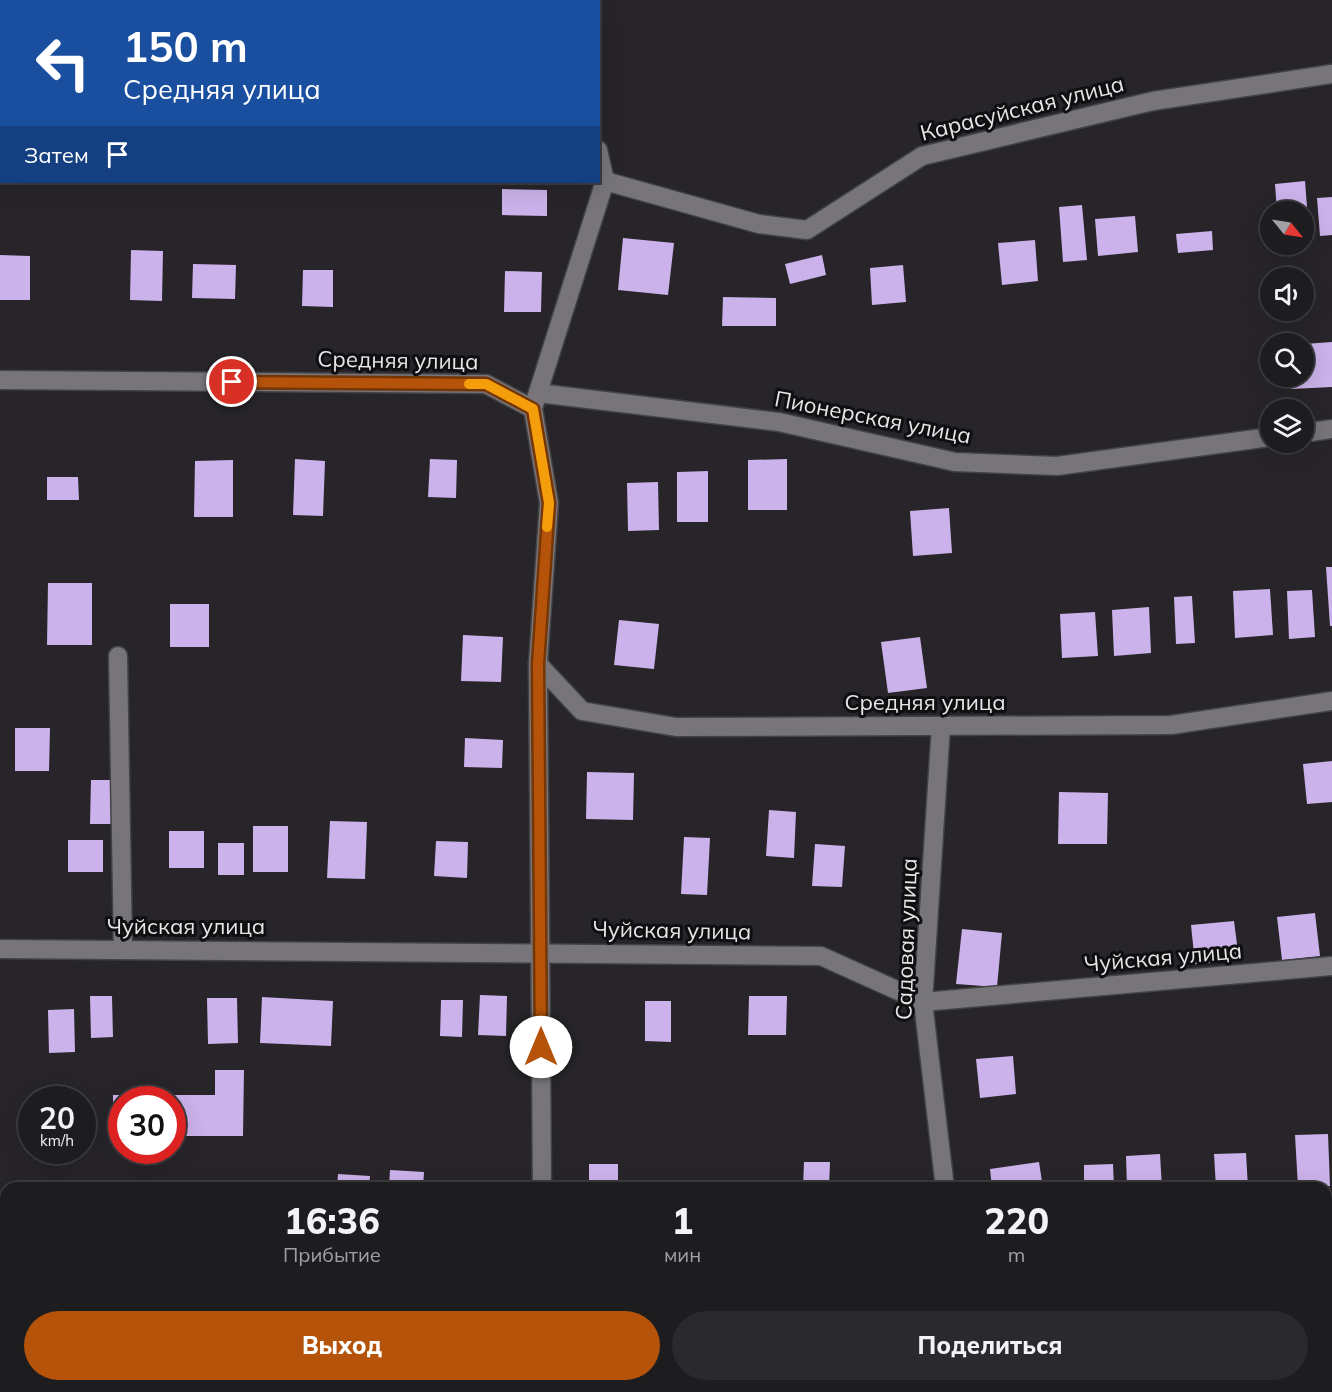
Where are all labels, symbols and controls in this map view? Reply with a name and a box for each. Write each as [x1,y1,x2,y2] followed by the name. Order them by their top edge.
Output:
[123,20,248,73] text: 150 m
[24,24,102,102] icon: left
[917,69,1127,147] street label: Карасуйская улица
[123,72,321,106] text: Средняя улица
[101,138,134,171] icon: arrive
[24,141,89,169] text: Затем
[1260,201,1314,255] north arrow
[1260,201,1314,453] map controls
[1260,267,1314,321] button: sound
[1260,333,1314,387] button: search
[317,345,479,375] street label: Средняя улица
[206,356,257,407] pin
[215,365,248,398] icon: arrive
[772,384,974,450] street label: Пионерская улица
[1260,399,1314,453] button: layers
[844,688,1006,716] street label: Средняя улица
[889,858,923,1020] street label: Садовая улица
[107,912,265,940] street label: Чуйская улица
[593,915,751,945] street label: Чуйская улица
[1083,936,1243,978] street label: Чуйская улица
[509,1015,573,1079] position arrow
[108,1086,186,1164] speed limit sign: 30
[39,1099,75,1137] text: 20
[40,1131,74,1150] text: km/h
[284,1198,380,1243] text: 16:36
[672,1198,693,1243] text: 1
[984,1198,1049,1243] text: 220
[283,1242,381,1267] text: Прибытие
[664,1242,701,1267] text: мин
[1008,1242,1025,1267] text: m
[24,1311,660,1380] button: Выход
[672,1311,1308,1380] button: Поделиться

